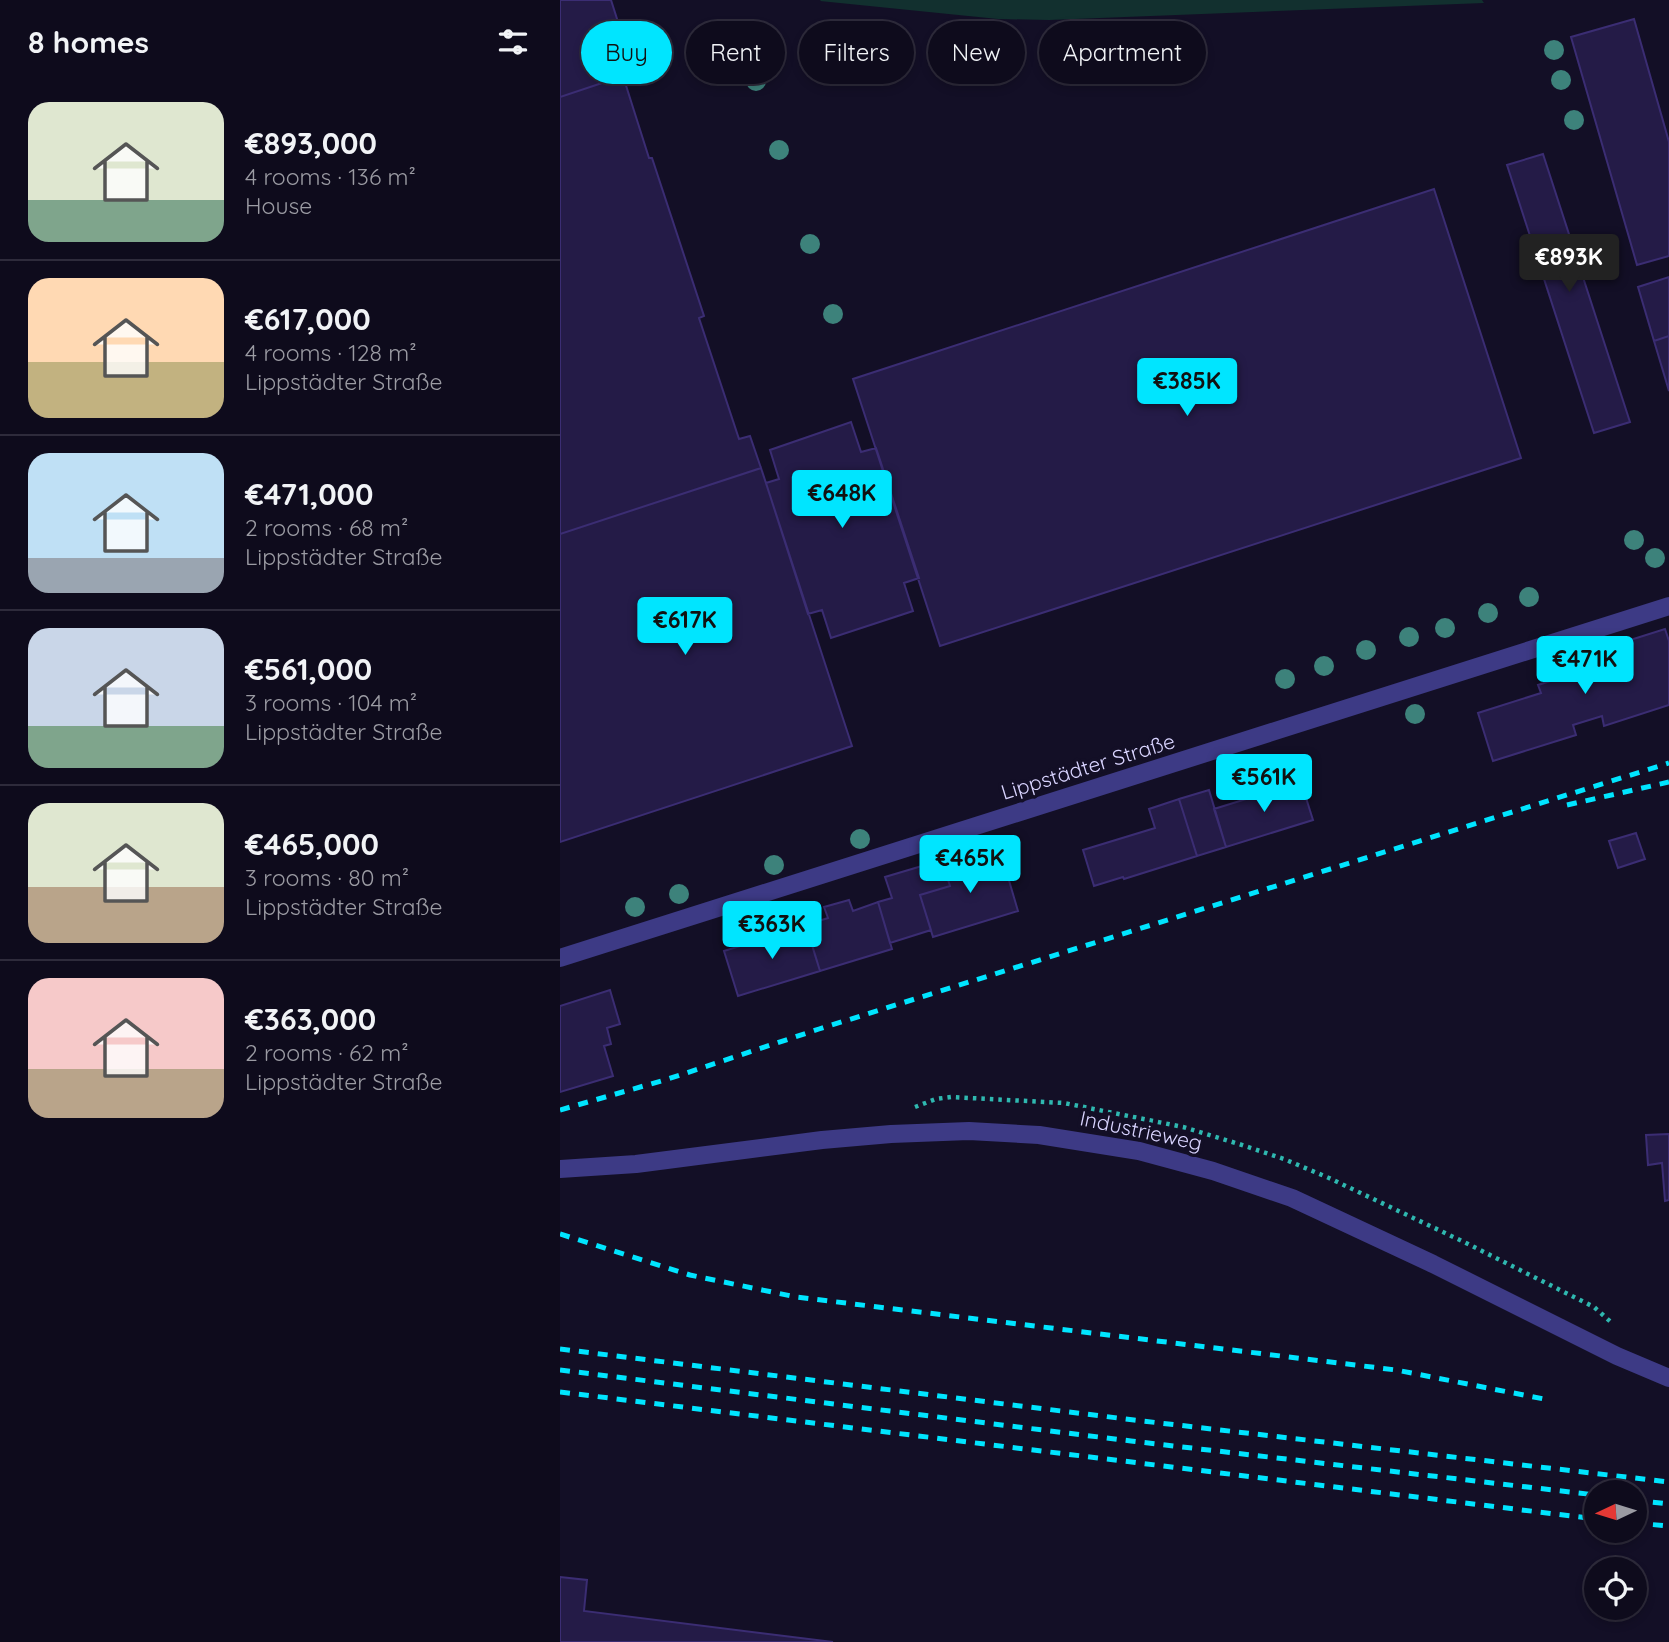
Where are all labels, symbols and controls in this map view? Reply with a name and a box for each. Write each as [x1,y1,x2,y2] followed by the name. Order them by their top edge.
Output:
[581,21,672,84] chip: Buy
[686,21,785,84] chip: Rent
[799,21,914,84] chip: Filters
[928,21,1025,84] chip: New
[1039,21,1206,84] chip: Apartment
[28,23,149,61] text: 8 homes
[494,23,532,61] icon: filters
[245,124,377,162] text: €893,000
[84,130,168,214] icon: home
[245,162,416,191] text: 4 rooms · 136 m²
[245,191,312,220] text: House
[1520,234,1618,294] pin: €893K
[1535,242,1603,271] text: €893K
[245,300,371,338] text: €617,000
[84,306,168,390] icon: home
[245,338,417,367] text: 4 rooms · 128 m²
[1138,358,1236,418] pin: €385K
[1153,366,1221,395] text: €385K
[245,367,442,396] text: Lippstädter Straße
[793,470,891,530] pin: €648K
[245,475,373,513] text: €471,000
[808,478,876,507] text: €648K
[84,481,168,565] icon: home
[245,513,408,542] text: 2 rooms · 68 m²
[245,542,442,571] text: Lippstädter Straße
[636,598,734,657] pin: €617K
[653,605,717,634] text: €617K
[1536,636,1634,696] pin: €471K
[1553,644,1617,673] text: €471K
[245,650,372,688] text: €561,000
[84,656,168,740] icon: home
[245,688,417,717] text: 3 rooms · 104 m²
[245,717,442,746] text: Lippstädter Straße
[998,727,1178,805] street label: Lippstädter Straße
[1215,754,1313,814] pin: €561K
[1232,762,1296,791] text: €561K
[245,825,379,863] text: €465,000
[84,831,168,915] icon: home
[921,836,1019,895] pin: €465K
[936,843,1004,872] text: €465K
[245,863,409,892] text: 3 rooms · 80 m²
[245,892,442,921] text: Lippstädter Straße
[723,902,821,961] pin: €363K
[739,909,805,938] text: €363K
[245,1000,376,1038] text: €363,000
[84,1006,168,1090] icon: home
[245,1038,409,1067] text: 2 rooms · 62 m²
[245,1067,442,1096] text: Lippstädter Straße
[1078,1104,1205,1156] street label: Industrieweg
[1584,1480,1647,1544] north arrow
[1584,1480,1647,1620] map controls
[1584,1557,1647,1620] button: locate

